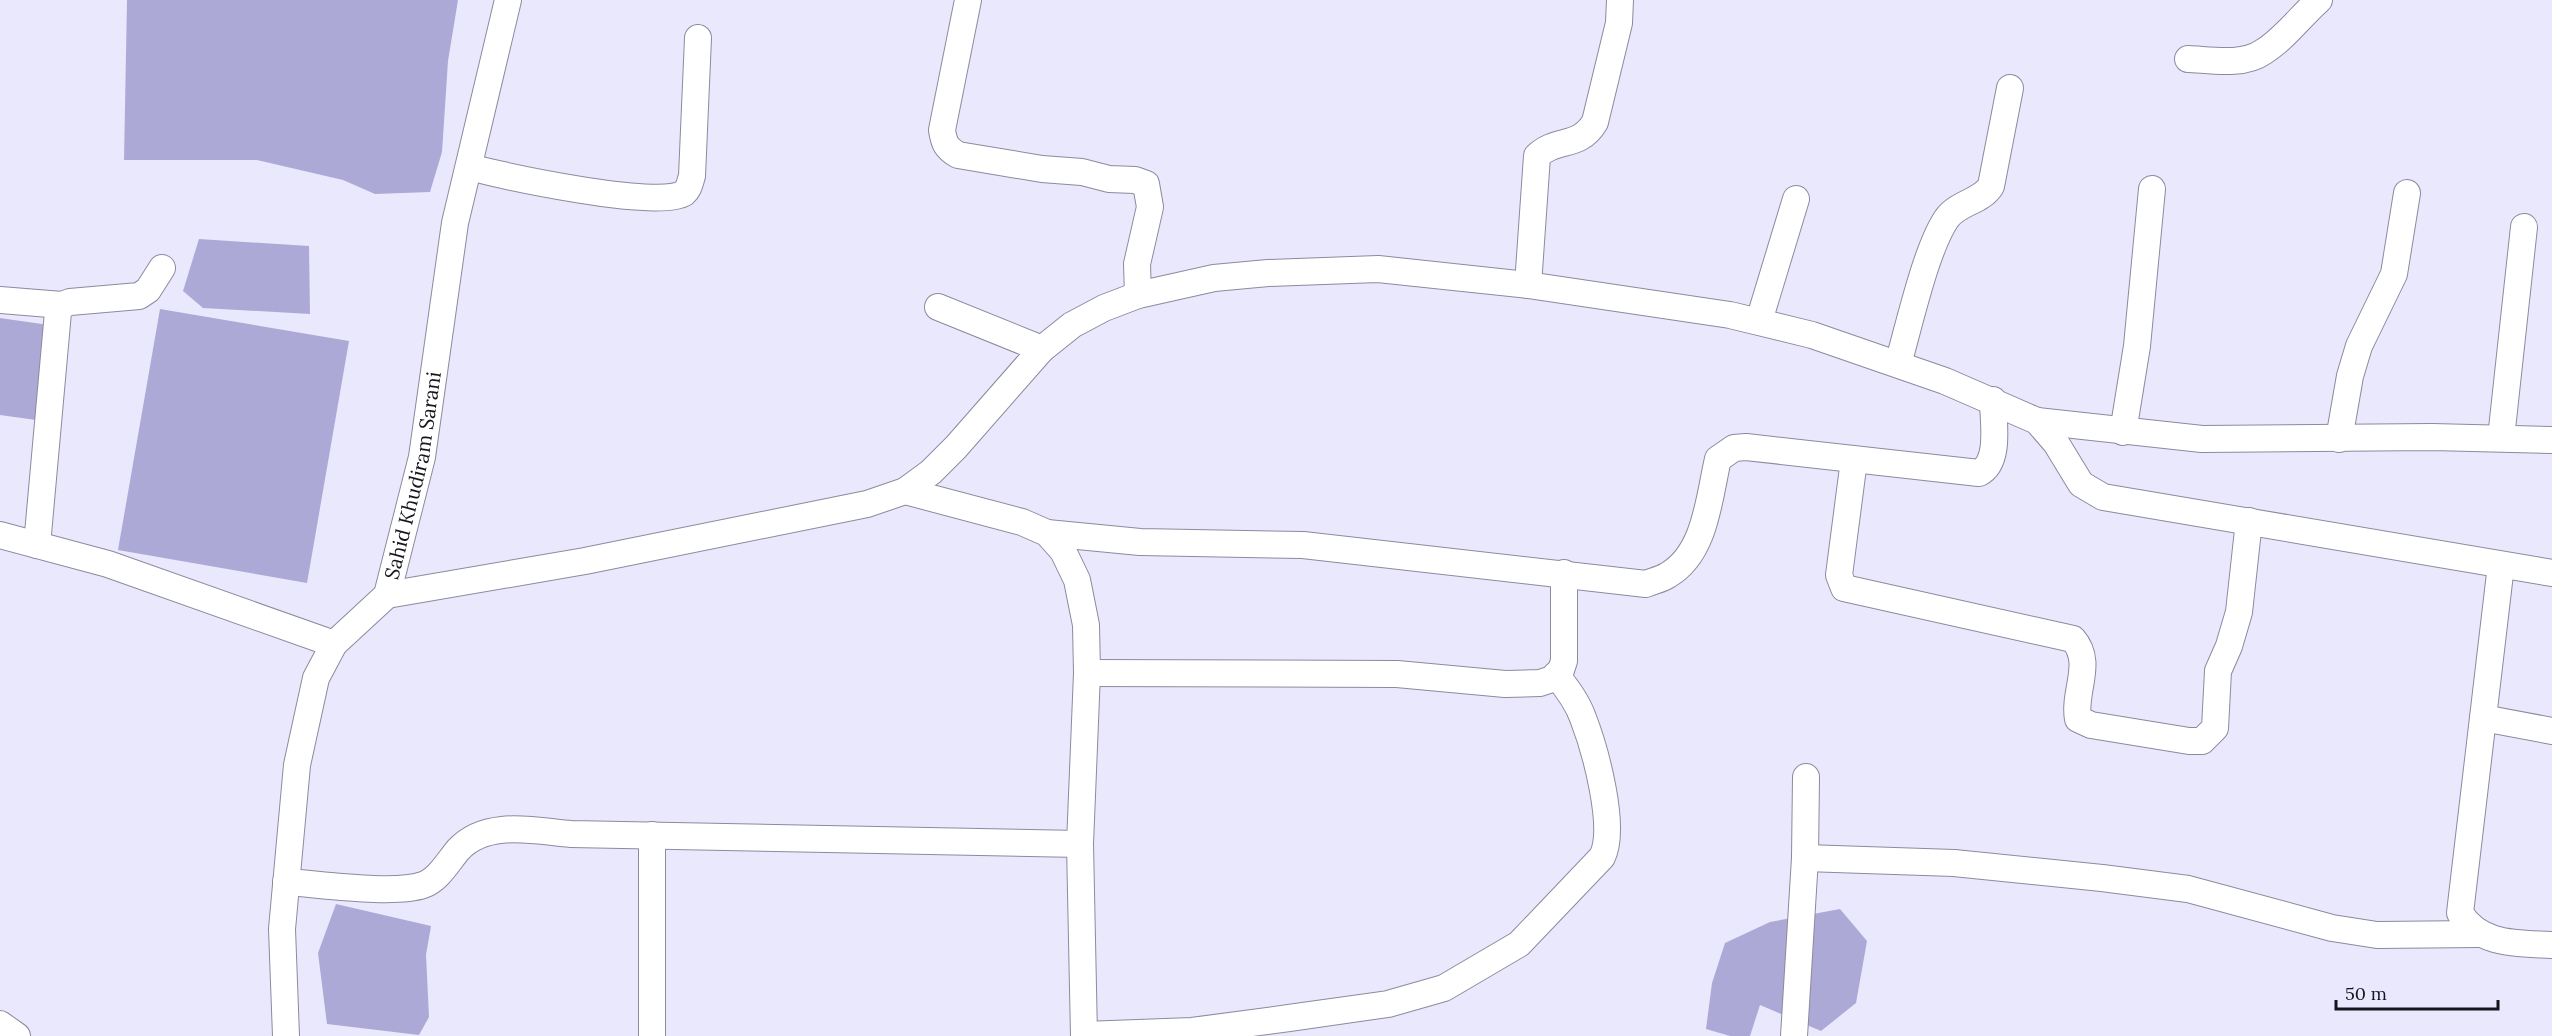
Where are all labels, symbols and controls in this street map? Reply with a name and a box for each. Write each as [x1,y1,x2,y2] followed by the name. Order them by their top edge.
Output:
[378,370,446,582] street label: Sahid Khudiram Sarani
[2336,973,2498,1011] scale bar
[2345,982,2387,1005] text: 50 m

